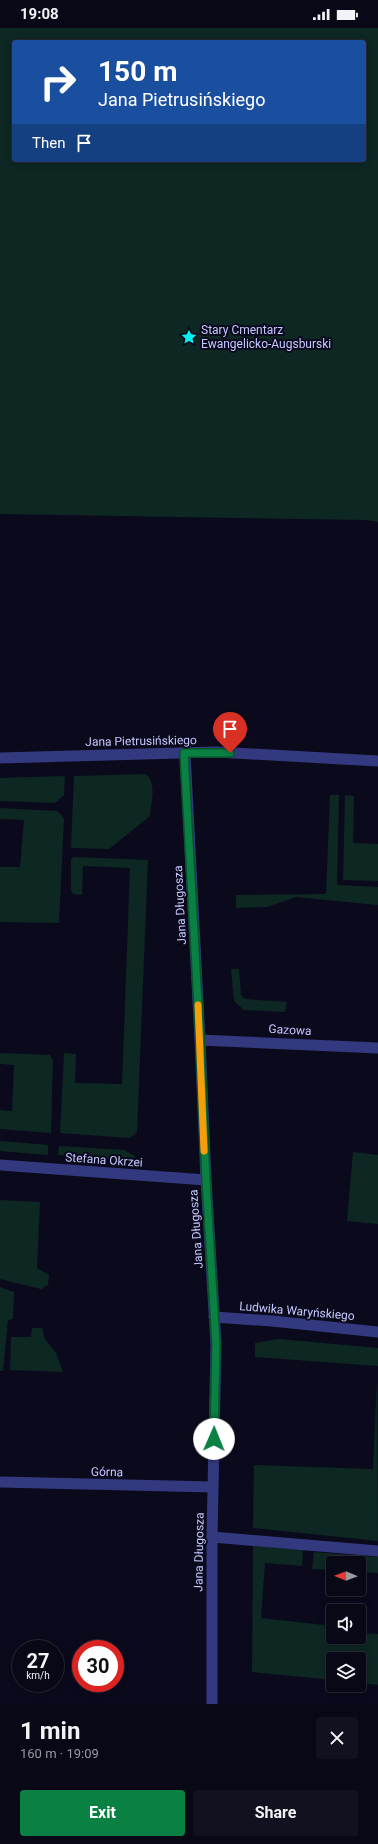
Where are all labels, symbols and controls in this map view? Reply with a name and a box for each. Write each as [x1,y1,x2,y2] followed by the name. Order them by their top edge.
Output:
[20,5,59,23] text: 19:08
[98,55,177,88] text: 150 m
[32,56,84,108] icon: right
[98,89,265,110] text: Jana Pietrusińskiego
[73,132,95,154] icon: arrive
[32,134,65,152] text: Then
[201,323,331,351] place label: Stary Cmentarz Ewangelicko-Augsburski
[180,328,198,346] place icon: Stary Cmentarz Ewangelicko-Augsburski
[213,712,247,753] pin
[219,718,241,740] icon: arrive
[85,733,197,749] street label: Jana Pietrusińskiego
[171,865,189,945] street label: Jana Długosza
[268,1022,312,1038] street label: Gazowa
[65,1150,143,1170] street label: Stefana Okrzei
[186,1189,206,1269] street label: Jana Długosza
[239,1299,355,1323] street label: Ludwika Waryńskiego
[193,1418,235,1460] position arrow
[91,1465,123,1479] street label: Górna
[191,1512,207,1592] street label: Jana Długosza
[326,1556,366,1596] north arrow
[326,1556,366,1692] map controls
[326,1604,366,1644] button: sound
[72,1640,124,1692] speed limit sign: 30
[27,1649,49,1673] text: 27
[326,1652,366,1692] button: layers
[26,1670,50,1681] text: km/h
[20,1717,80,1745] text: 1 min
[316,1717,358,1759] button: close
[20,1746,99,1761] text: 160 m · 19:09
[20,1790,185,1836] button: Exit
[193,1790,358,1836] button: Share

